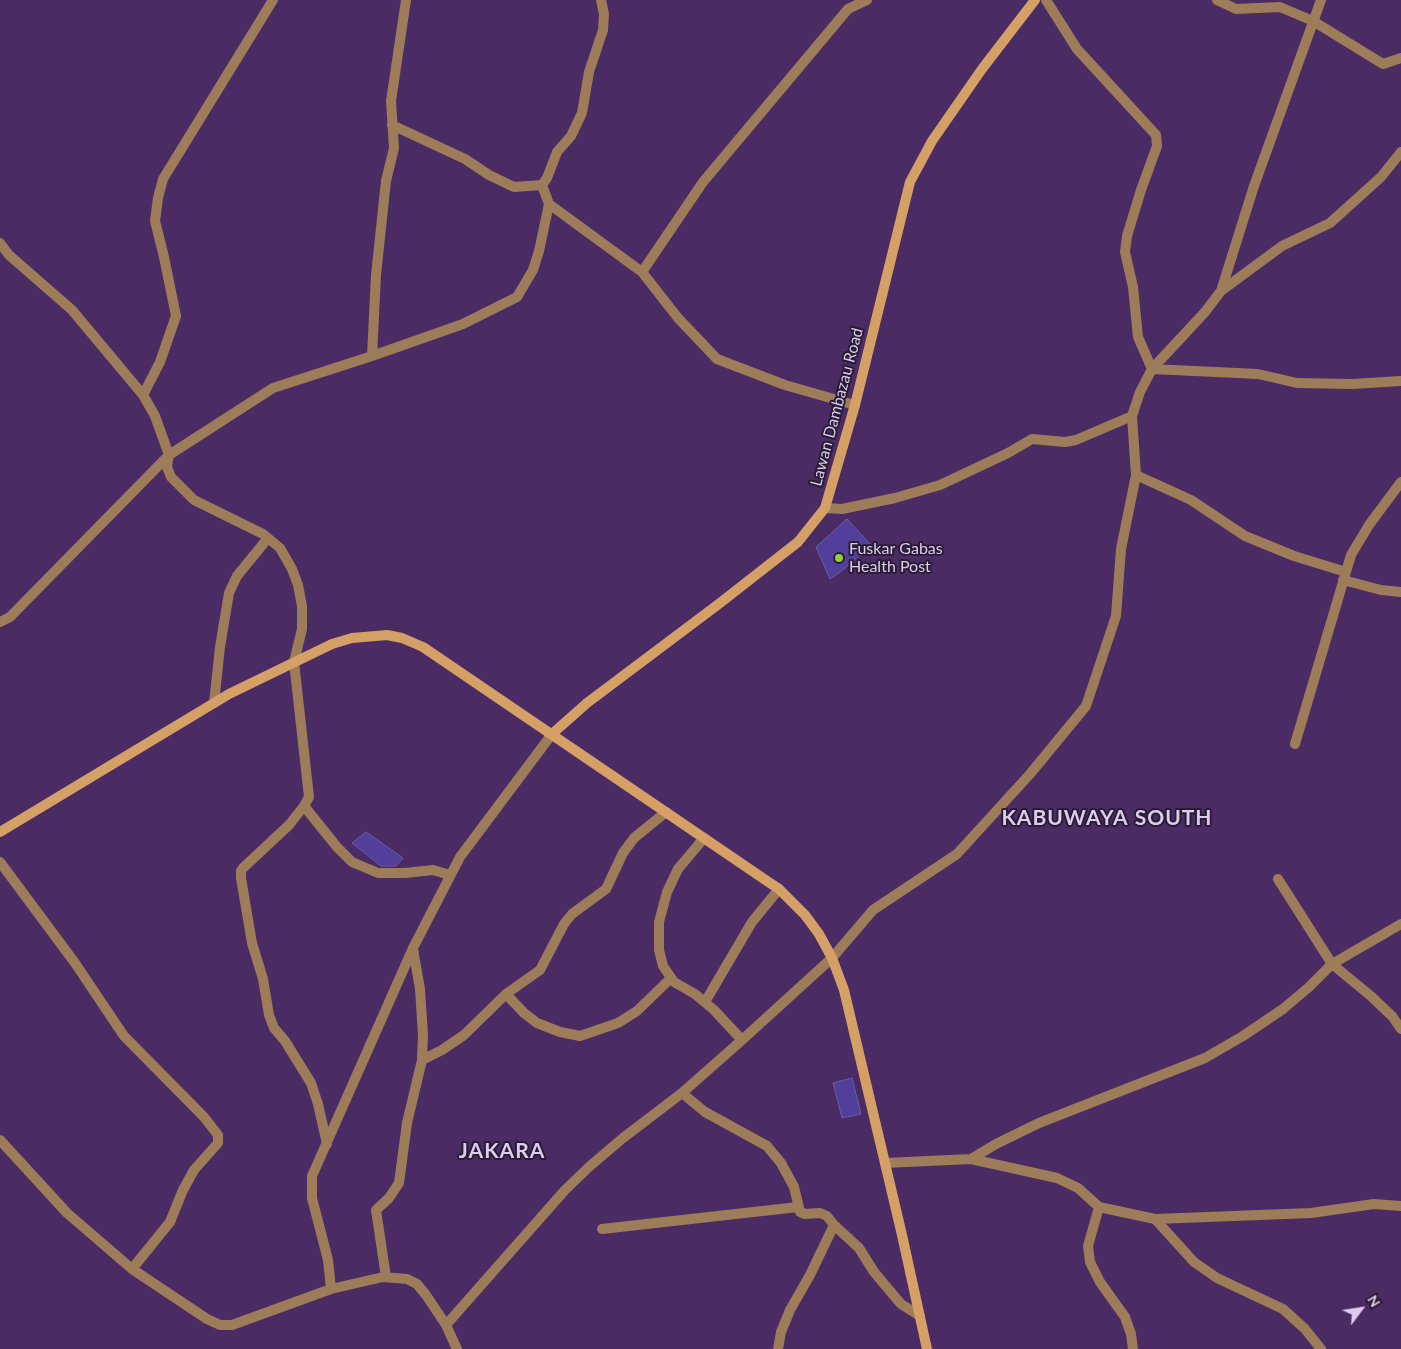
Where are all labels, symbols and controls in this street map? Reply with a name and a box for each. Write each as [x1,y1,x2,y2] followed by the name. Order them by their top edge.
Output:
[807,326,867,488] street label: Lawan Dambazau Road
[849,539,943,577] place label: Fuskar Gabas Health Post
[833,552,845,564] marker: Fuskar Gabas Health Post
[1000,805,1214,831] district label: KABUWAYA SOUTH
[458,1138,546,1164] district label: JAKARA
[1336,1284,1386,1334] north arrow
[1364,1292,1384,1310] text: N

